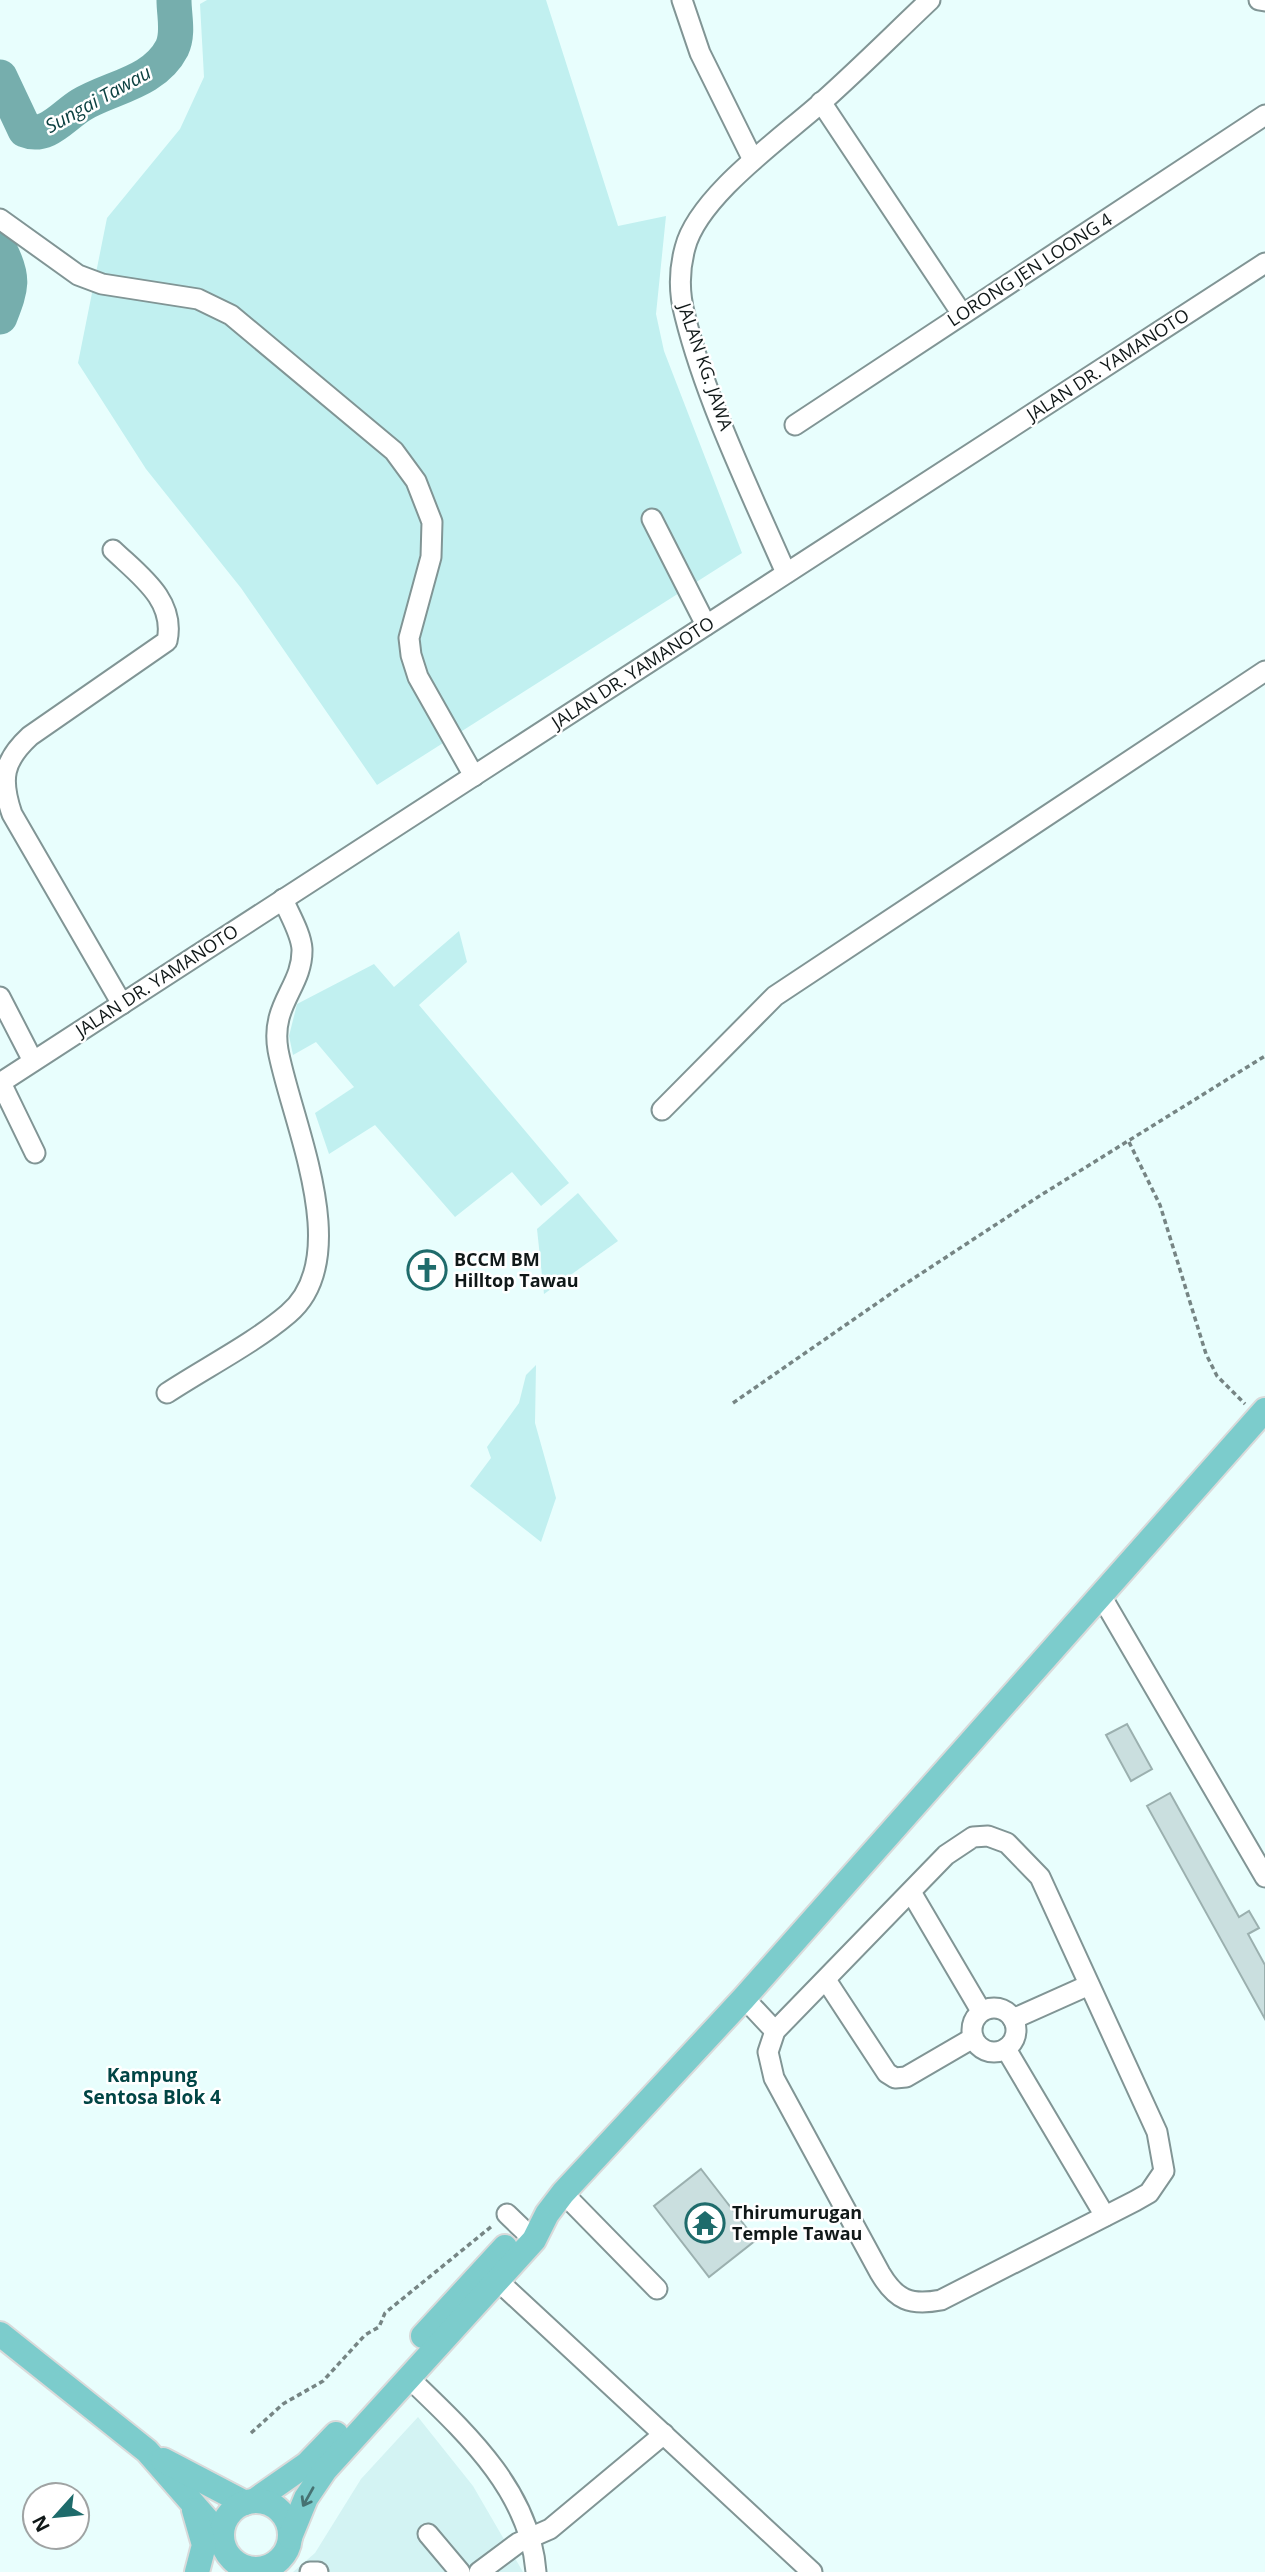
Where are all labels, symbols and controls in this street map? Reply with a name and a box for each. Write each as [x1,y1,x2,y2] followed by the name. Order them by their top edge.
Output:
[40,59,156,139] water label: Sungai Tawau
[942,207,1116,331] street label: LORONG JEN LOONG 4
[672,298,739,434] street label: JALAN KG. JAWA
[1020,303,1193,427] street label: JALAN DR. YAMANOTO
[545,611,718,735] street label: JALAN DR. YAMANOTO
[69,919,242,1043] street label: JALAN DR. YAMANOTO
[454,1247,579,1292] place label: BCCM BM Hilltop Tawau
[406,1249,448,1291] church icon: BCCM BM Hilltop Tawau
[83,2062,221,2110] district label: Kampung Sentosa Blok 4
[732,2200,862,2245] place label: Thirumurugan Temple Tawau
[684,2202,726,2244] temple icon: Thirumurugan Temple Tawau
[21,2481,91,2551] north arrow
[301,2487,315,2507] one-way arrow
[26,2511,56,2537] text: N

